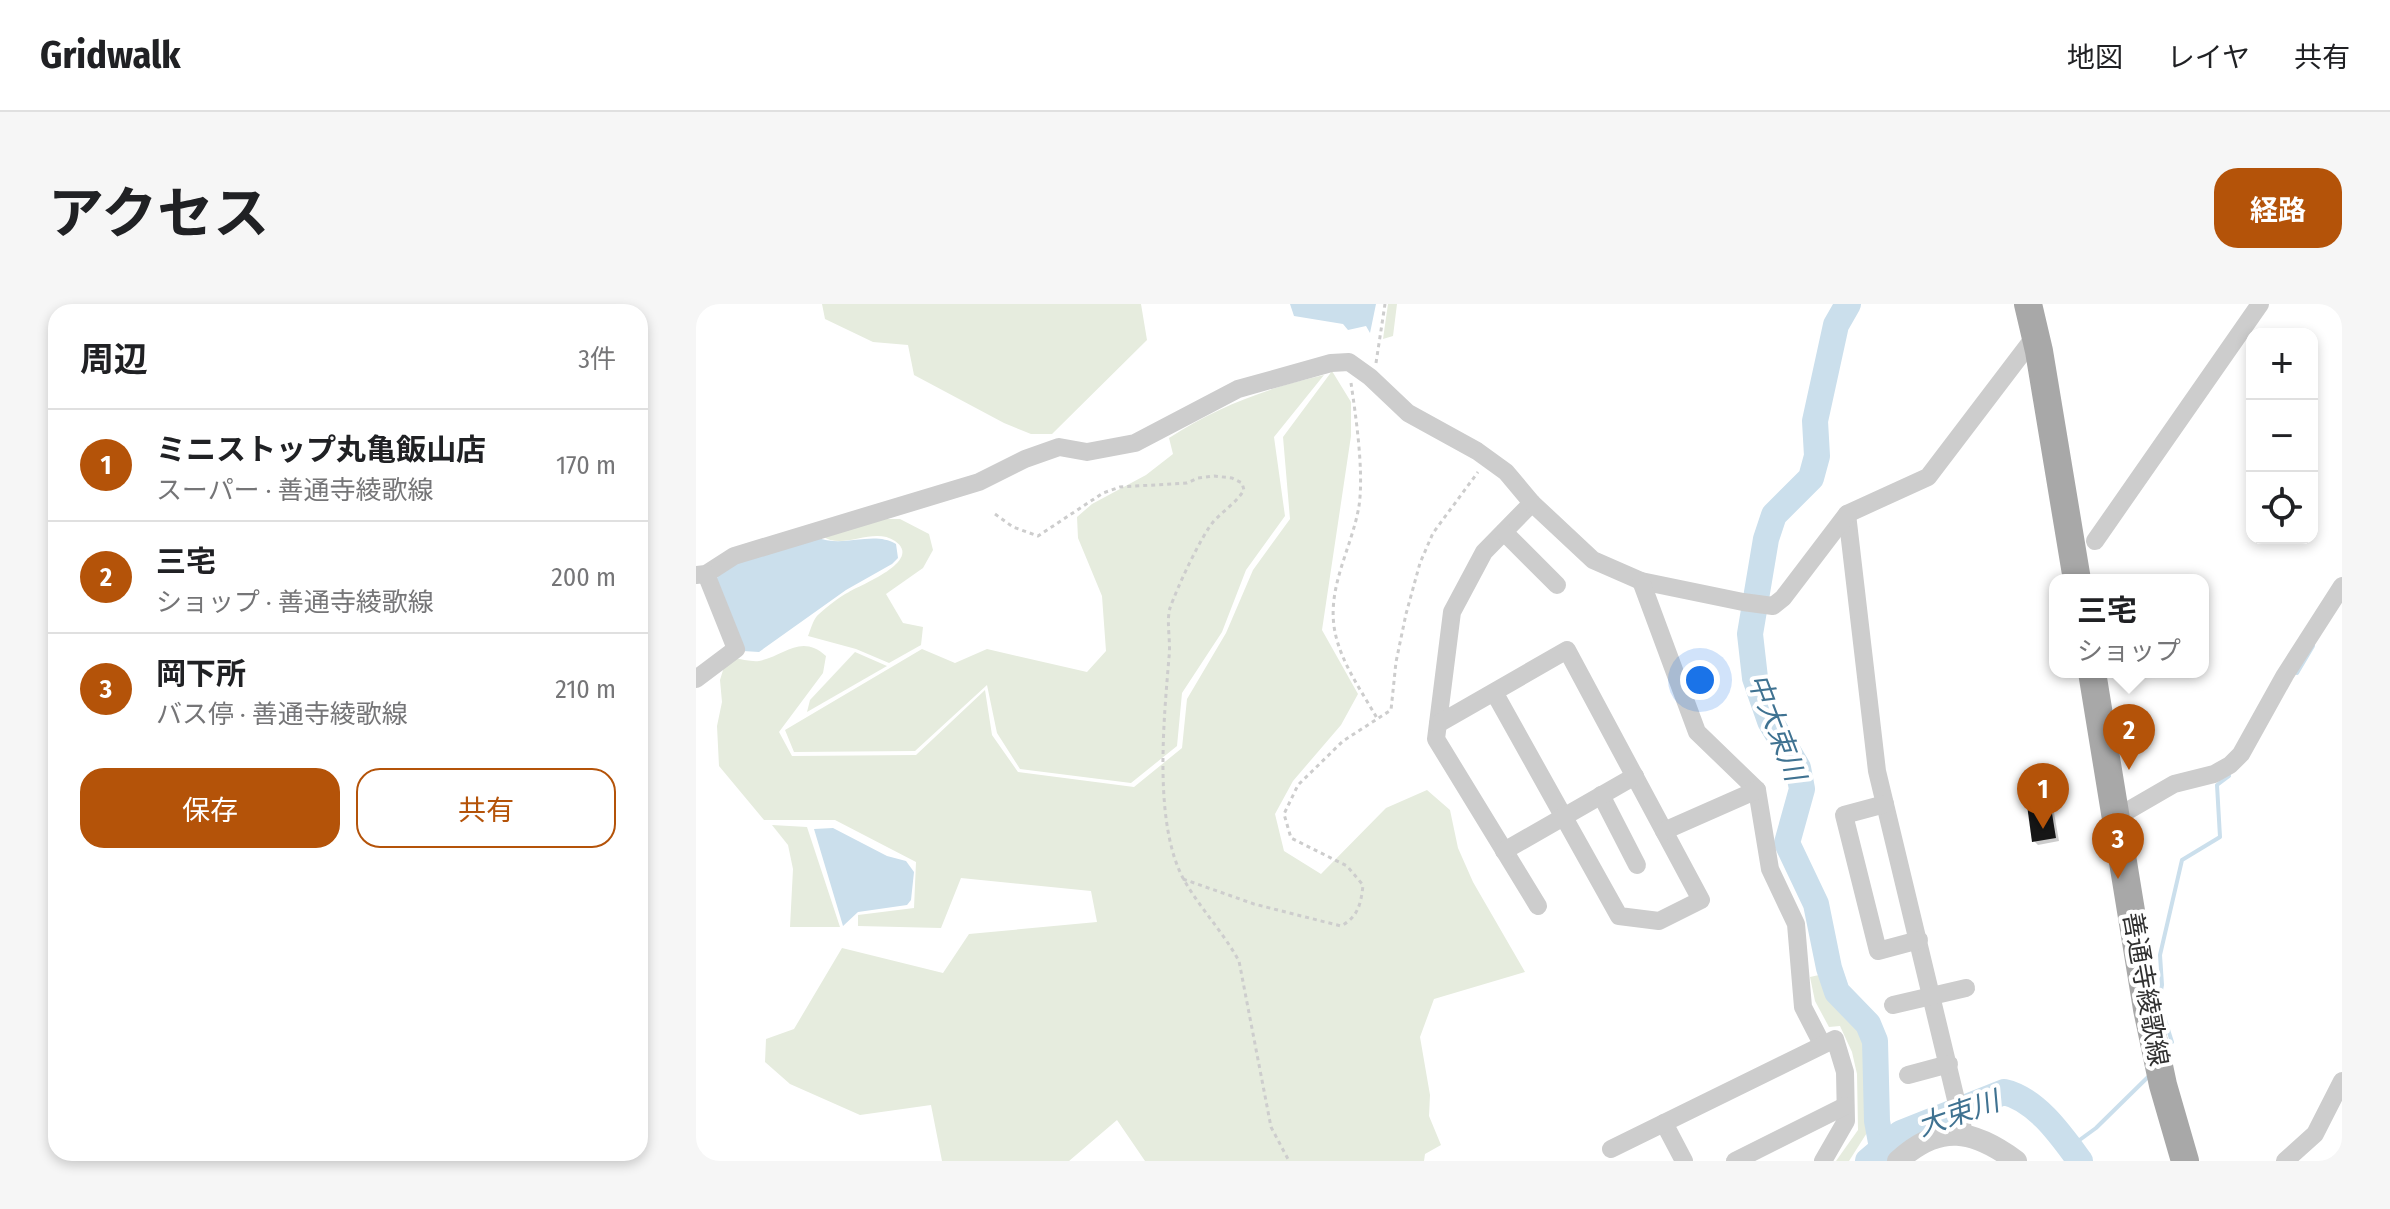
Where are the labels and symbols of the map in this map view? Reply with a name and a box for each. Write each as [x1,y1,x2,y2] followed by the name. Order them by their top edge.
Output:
[1680,660,1720,700] your location
[1741,669,1813,788] water label: 中大束川
[2103,704,2155,770] pin: 2
[2017,763,2069,829] pin: 1
[2092,813,2144,879] pin: 3
[2117,910,2174,1069] street label: 善通寺綾歌線
[1913,1083,2006,1143] water label: 大束川

